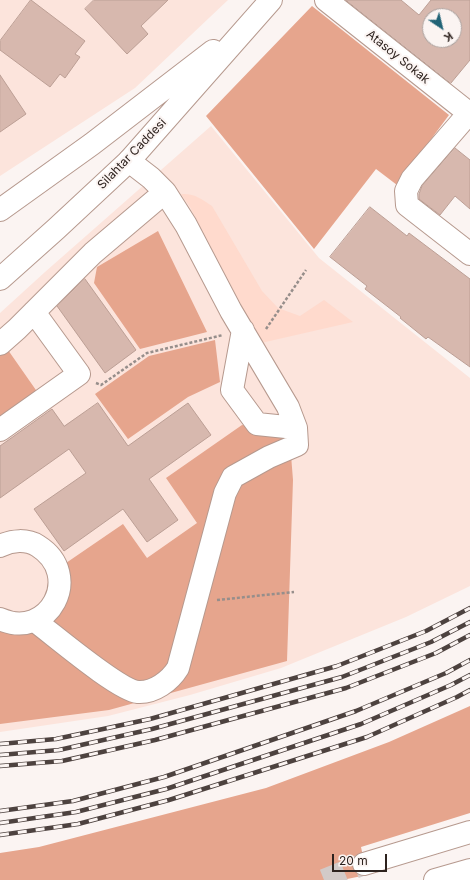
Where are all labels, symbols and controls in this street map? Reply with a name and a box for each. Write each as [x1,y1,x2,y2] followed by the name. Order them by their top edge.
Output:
[422,8,462,48] north arrow
[364,27,432,87] street label: Atasoy Sokak
[441,29,456,45] text: K
[95,116,169,192] street label: Silahtar Caddesi
[334,846,389,872] scale bar
[339,853,368,868] text: 20 m

